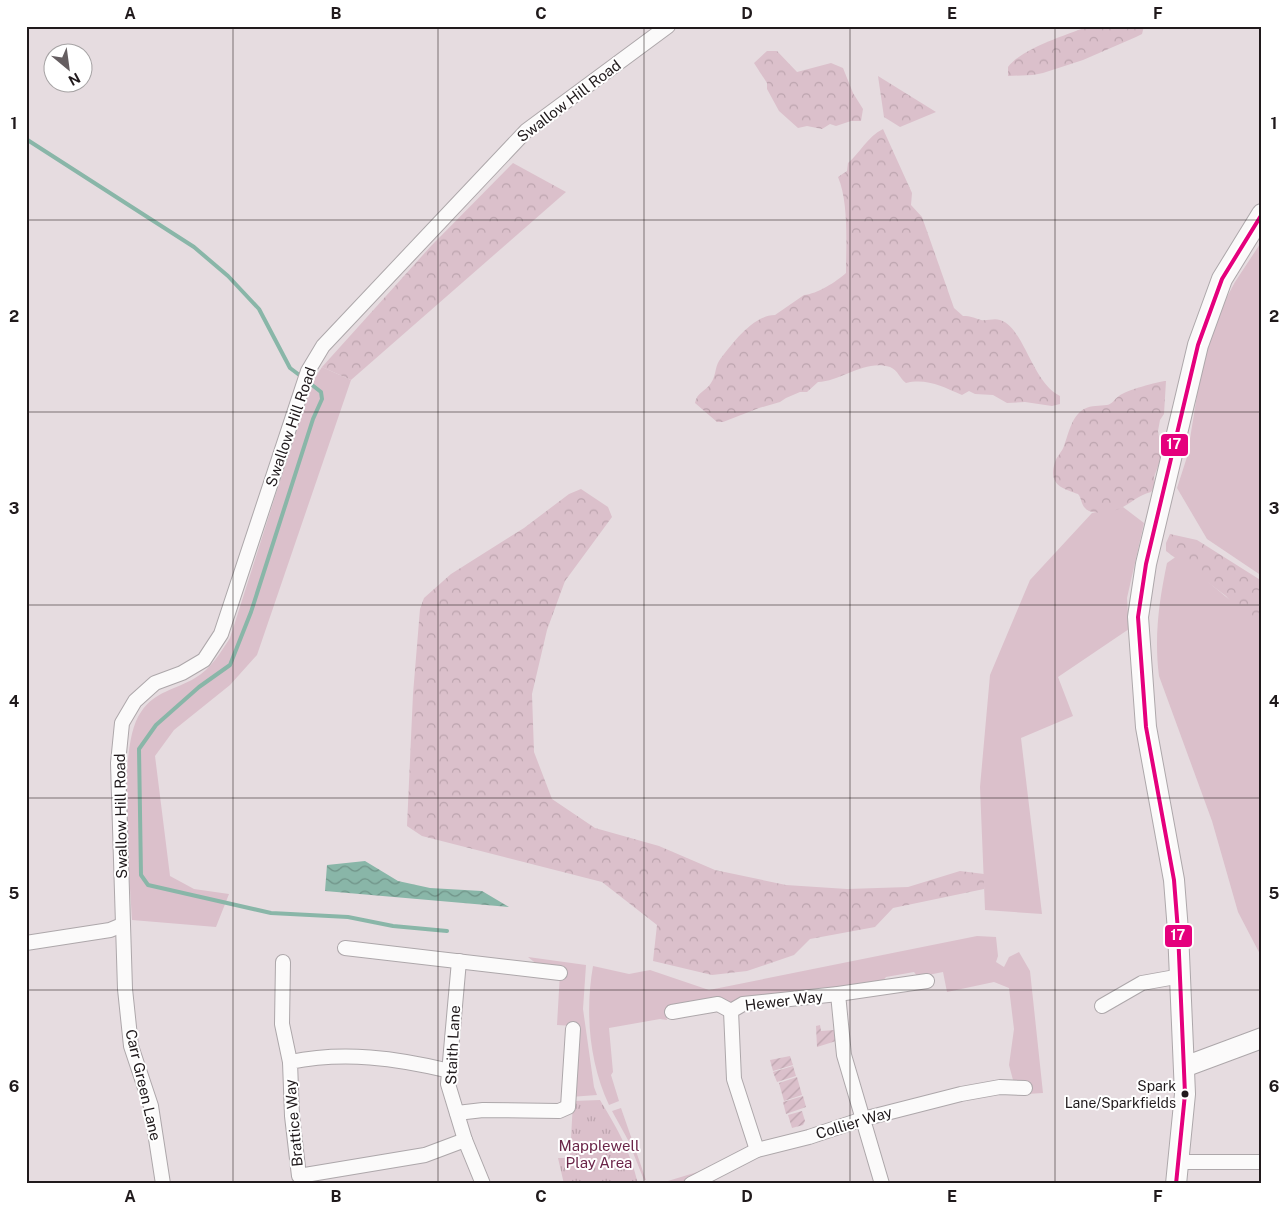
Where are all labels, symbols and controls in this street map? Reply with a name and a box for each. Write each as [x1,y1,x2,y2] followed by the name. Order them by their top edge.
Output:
[124,4,136,23] text: A
[331,4,342,23] text: B
[535,4,547,23] text: C
[741,4,753,23] text: D
[947,4,957,23] text: E
[1153,4,1163,23] text: F
[42,42,92,92] north arrow
[513,56,624,145] street label: Swallow Hill Road
[66,70,83,89] text: N
[11,114,17,133] text: 1
[1271,114,1277,133] text: 1
[9,307,19,326] text: 2
[1269,307,1279,326] text: 2
[262,365,319,489] street label: Swallow Hill Road
[1160,433,1189,457] line badge: 17
[1167,436,1182,452] text: 17
[9,499,19,518] text: 3
[1269,499,1279,518] text: 3
[9,692,20,711] text: 4
[1269,692,1280,711] text: 4
[111,753,130,879] street label: Swallow Hill Road
[9,884,20,903] text: 5
[1269,884,1280,903] text: 5
[1164,924,1193,948] line badge: 17
[1171,927,1186,943] text: 17
[744,987,824,1014] street label: Hewer Way
[442,1005,463,1085] street label: Staith Lane
[122,1028,165,1142] street label: Carr Green Lane
[9,1077,19,1096] text: 6
[1269,1077,1279,1096] text: 6
[1065,1078,1176,1111] place label: Spark Lane/Sparkfields
[281,1079,306,1168] street label: Brattice Way
[1180,1089,1190,1099] marker: Spark Lane/Sparkfields
[814,1103,894,1142] street label: Collier Way
[559,1137,639,1171] park label: Mapplewell Play Area
[124,1187,136,1206] text: A
[331,1187,342,1206] text: B
[535,1187,547,1206] text: C
[741,1187,753,1206] text: D
[947,1187,957,1206] text: E
[1153,1187,1163,1206] text: F

